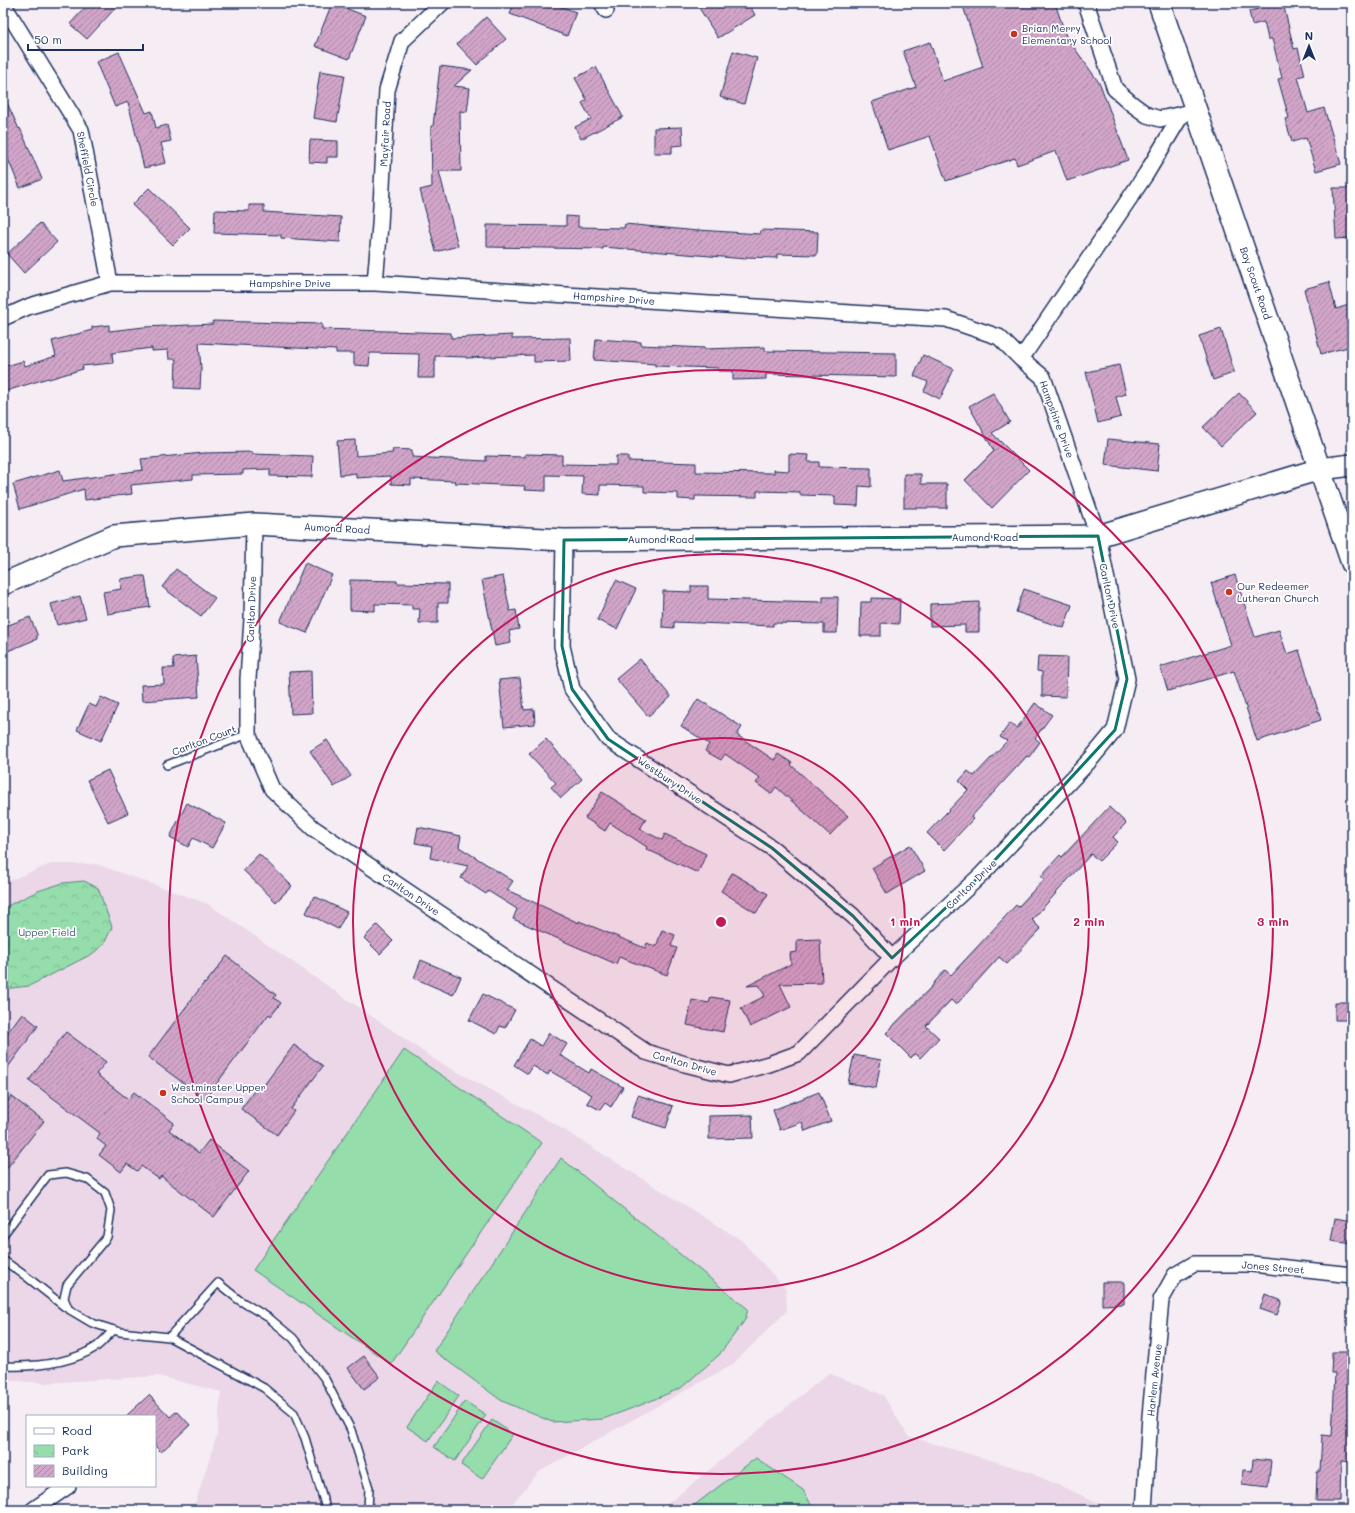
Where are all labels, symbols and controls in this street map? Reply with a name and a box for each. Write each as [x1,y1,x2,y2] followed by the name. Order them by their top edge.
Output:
[1022,21,1112,47] place label: Brian Merry Elementary School
[28,26,143,52] scale bar
[1289,26,1329,66] north arrow
[1305,28,1313,43] text: N
[1009,29,1019,39] marker: Brian Merry Elementary School
[34,31,62,47] text: 50 m
[376,101,394,167] street label: Mayfair Road
[74,130,102,208] street label: Sheffield Circle
[1237,245,1275,321] street label: Boy Scout Road
[249,276,331,290] street label: Hampshire Drive
[573,288,655,308] street label: Hampshire Drive
[1036,378,1078,460] street label: Hampshire Drive
[304,519,370,537] street label: Aumond Road
[952,530,1018,544] street label: Aumond Road
[628,532,694,546] street label: Aumond Road
[1096,562,1124,630] street label: Carlton Drive
[243,576,259,642] street label: Carlton Drive
[1237,579,1319,605] place label: Our Redeemer Lutheran Church
[1224,587,1234,597] marker: Our Redeemer Lutheran Church
[170,721,238,759] street label: Carlton Court
[635,753,705,807] street label: Westbury Drive
[942,856,1000,912] street label: Carlton Drive
[380,870,442,918] street label: Carlton Drive
[890,913,920,929] text: 1 min
[1073,913,1105,929] text: 2 min
[1257,913,1289,929] text: 3 min
[714,915,728,929] centre of rings
[18,925,76,939] park label: Upper Field
[651,1047,719,1079] street label: Carlton Drive
[171,1080,266,1106] place label: Westminster Upper School Campus
[158,1088,168,1098] marker: Westminster Upper School Campus
[1241,1257,1305,1277] street label: Jones Street
[1143,1343,1165,1417] street label: Harlem Avenue
[26,1415,156,1487] legend
[62,1422,92,1438] text: Road
[62,1442,89,1458] text: Park
[62,1462,108,1478] text: Building

